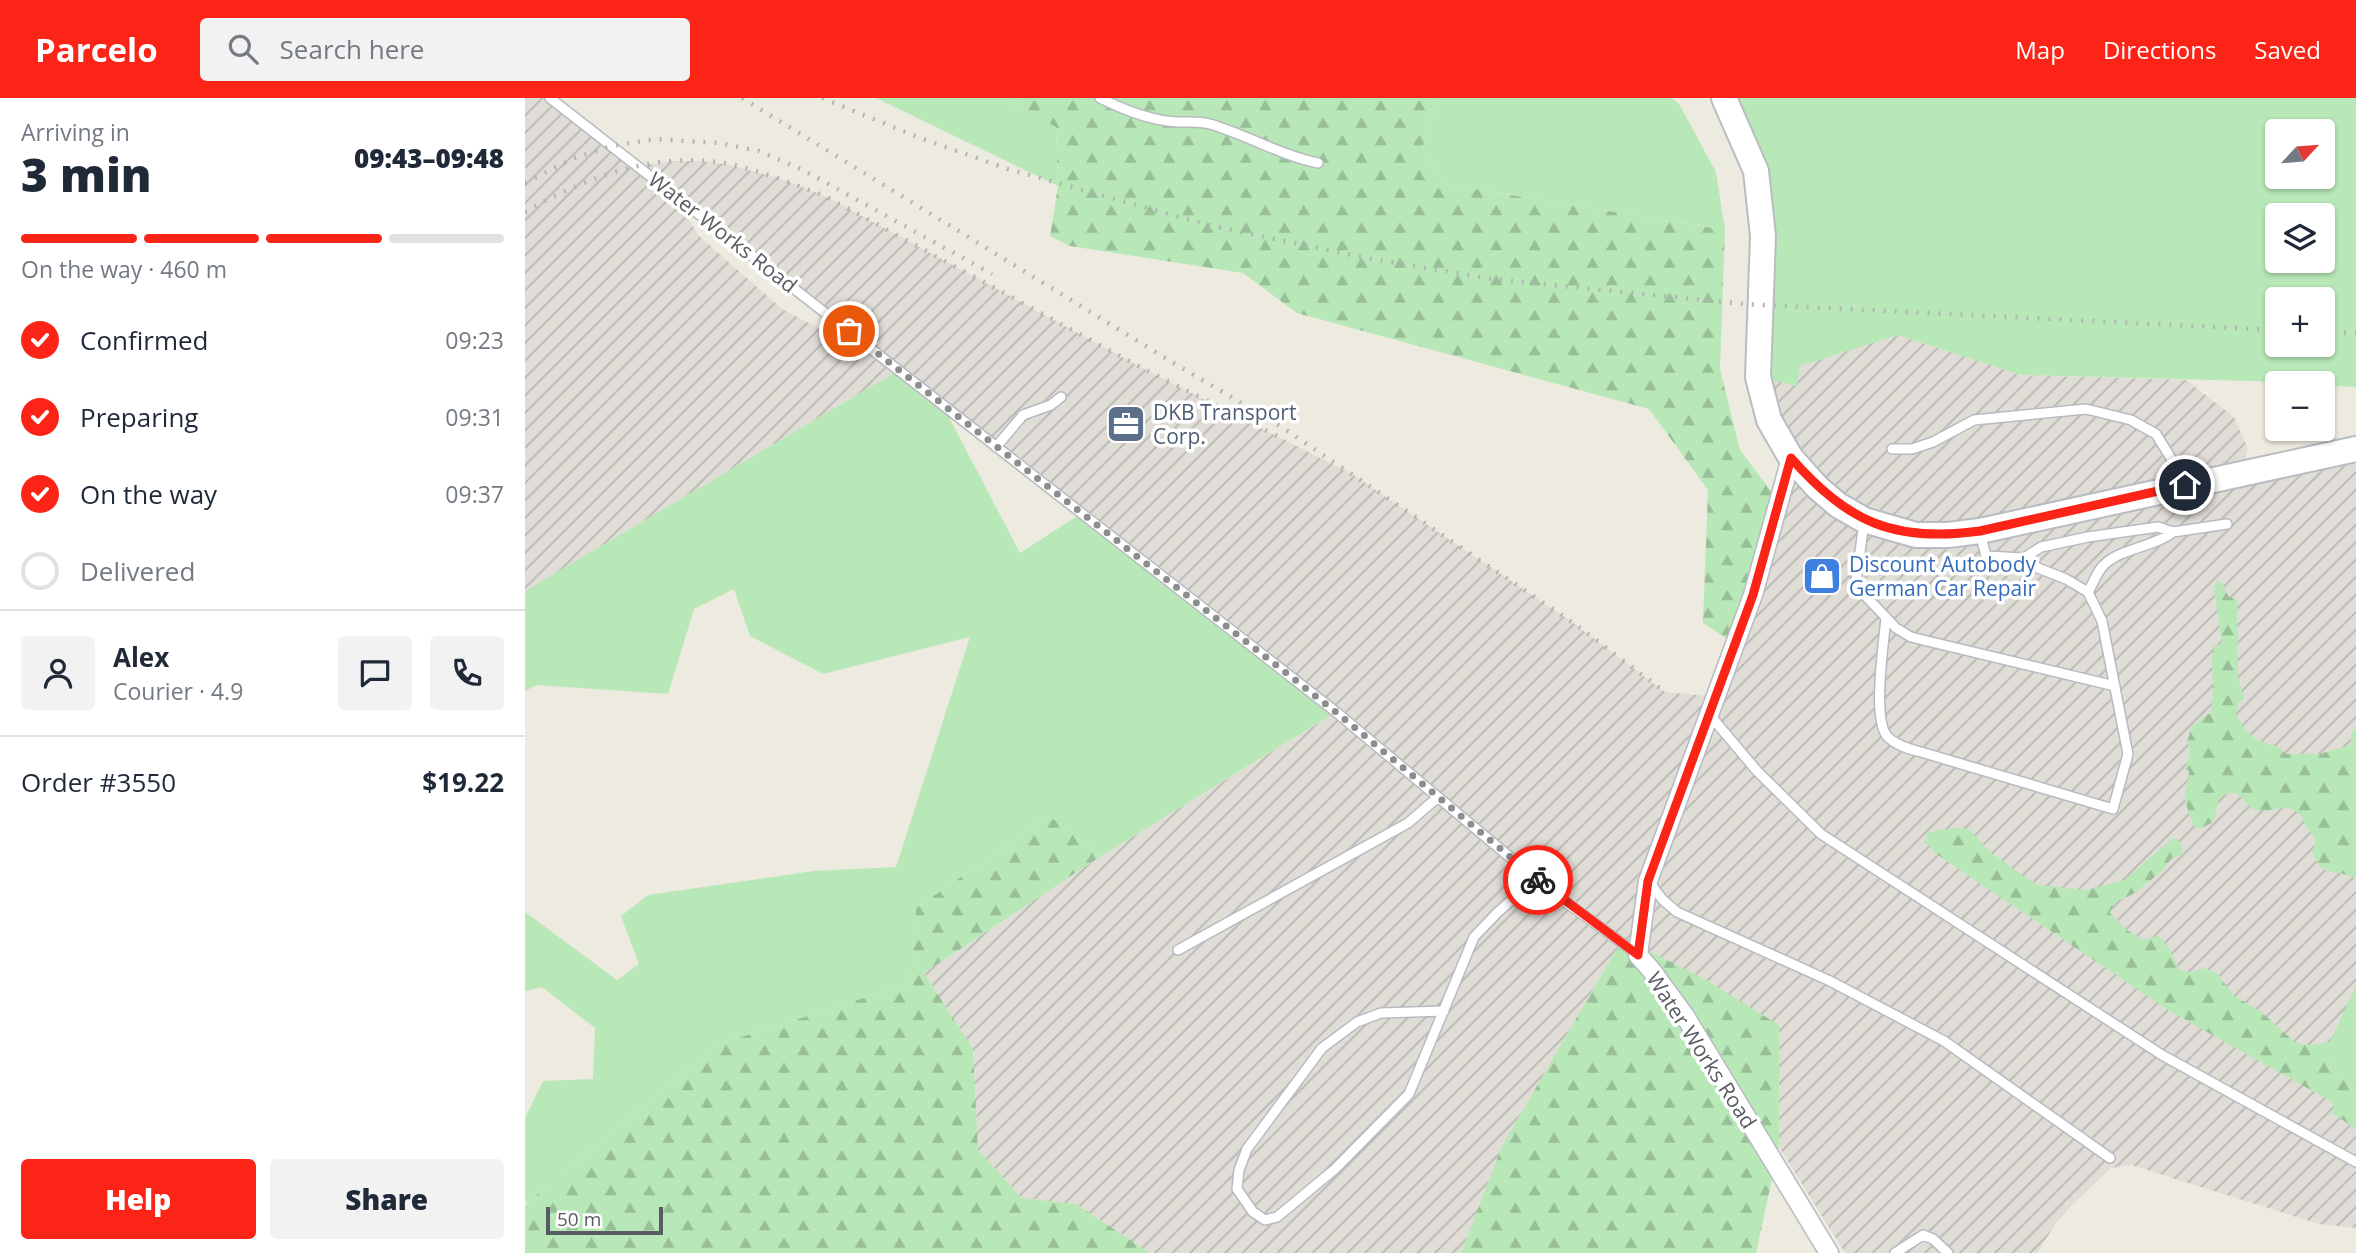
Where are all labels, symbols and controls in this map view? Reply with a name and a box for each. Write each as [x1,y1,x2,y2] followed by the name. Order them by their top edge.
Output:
[200,18,690,81] search box
[35,27,158,72] text: Parcelo
[224,30,262,68] icon: search
[280,31,424,67] text: Search here
[2015,33,2065,66] text: Map
[2103,33,2216,66] text: Directions
[2254,33,2321,66] text: Saved
[21,116,130,148] text: Arriving in
[2265,119,2335,189] north arrow
[2265,119,2335,441] map controls
[354,140,504,176] text: 09:43–09:48
[21,143,152,205] text: 3 min
[643,165,803,299] street label: Water Works Road
[2265,203,2335,273] button: layers
[21,253,227,285] text: On the way · 460 m
[2265,287,2335,357] button: +
[819,301,879,361] pin
[830,312,868,350] icon: bag
[21,321,59,359] icon: check
[80,322,208,358] text: Confirmed
[445,324,504,356] text: 09:23
[2265,371,2335,441] button: −
[21,398,59,436] icon: check
[1153,398,1296,450] place label: DKB Transport Corp.
[80,399,198,435] text: Preparing
[445,401,504,433] text: 09:31
[1105,403,1147,445] office icon: DKB Transport Corp.
[2155,455,2215,515] pin
[2166,466,2204,504] icon: home
[21,475,59,513] icon: check
[80,476,217,512] text: On the way
[445,478,504,510] text: 09:37
[1849,550,2037,602] place label: Discount Autobody German Car Repair
[80,553,195,589] text: Delivered
[1801,555,1843,597] shop icon: Discount Autobody German Car Repair
[21,636,95,710] button: person
[338,636,412,710] button: chat
[430,636,504,710] button: phone
[113,639,169,675] text: Alex
[113,675,243,707] text: Courier · 4.9
[21,764,176,800] text: Order #3550
[422,764,504,800] text: $19.22
[1503,845,1573,915] courier
[1519,861,1557,899] icon: bike
[1641,966,1763,1134] street label: Water Works Road
[21,1159,256,1239] button: Help
[270,1159,504,1239] button: Share
[546,1204,663,1236] scale bar
[557,1206,601,1232] text: 50 m

